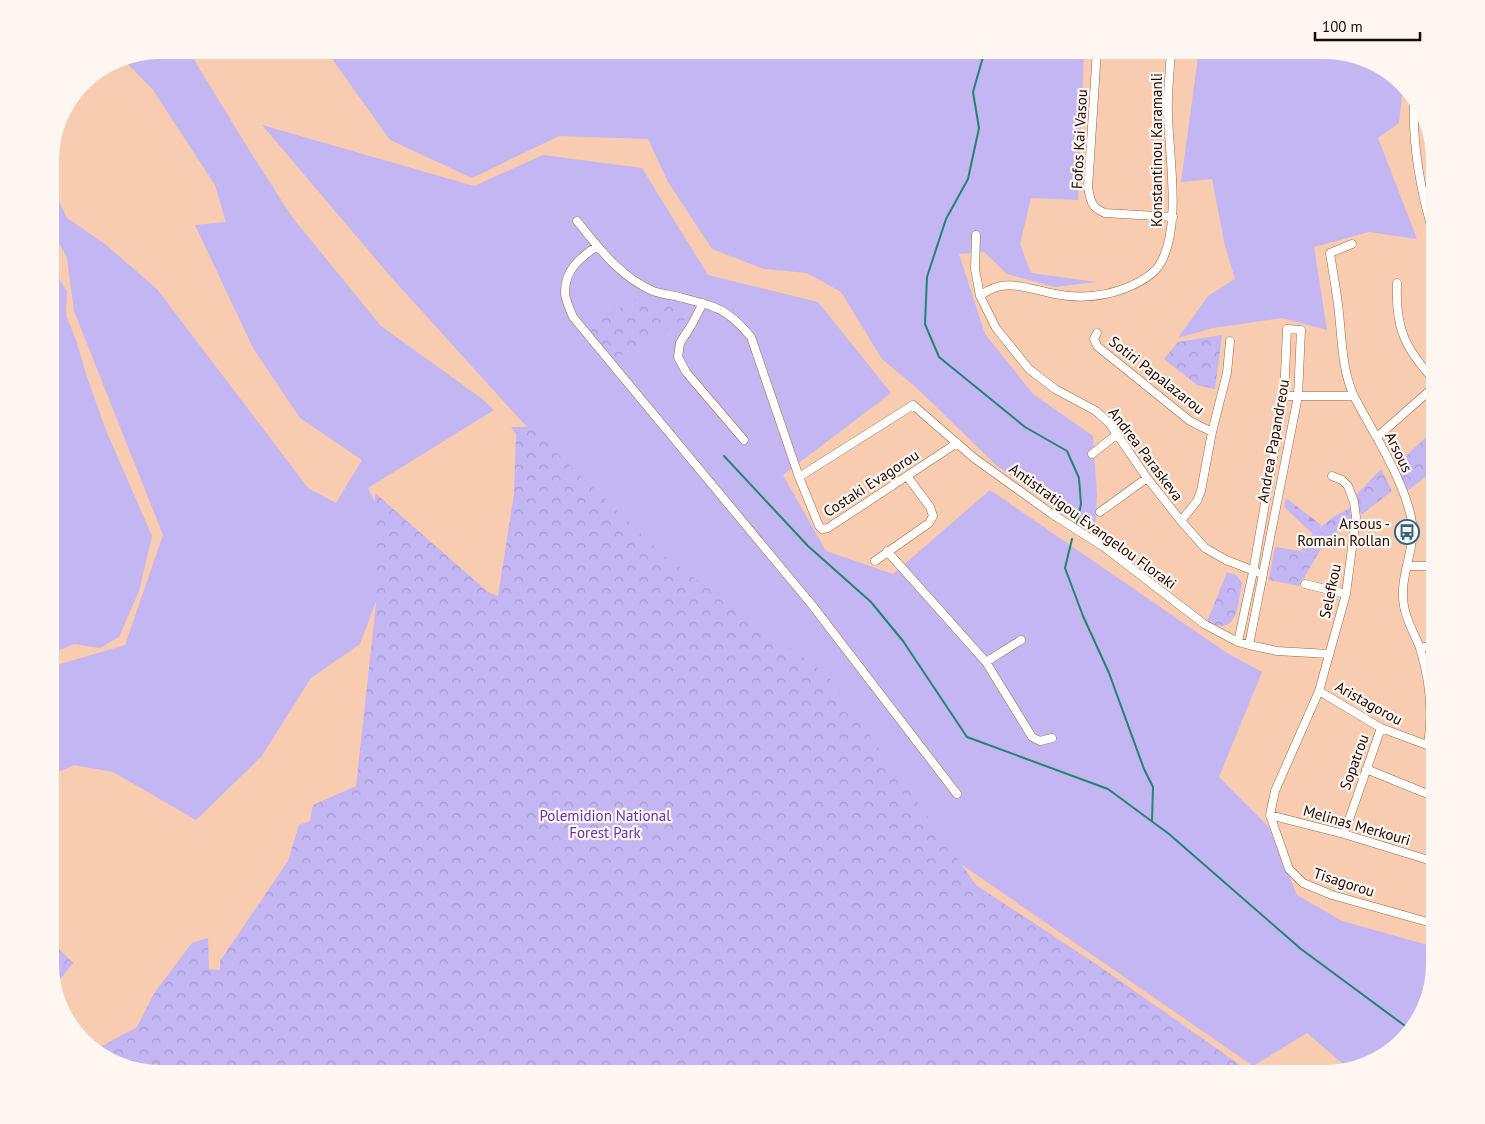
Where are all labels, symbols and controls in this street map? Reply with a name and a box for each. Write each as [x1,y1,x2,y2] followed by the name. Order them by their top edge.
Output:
[1315,10,1420,42] scale bar
[1322,17,1363,36] text: 100 m
[1147,73,1166,227] street label: Konstantinou Karamanli
[1067,89,1091,189] street label: Fofos Kai Vasou
[1105,332,1209,418] street label: Sotiri Papalazarou
[1253,378,1293,504] street label: Andrea Papandreou
[1105,403,1187,505] street label: Andrea Paraskeva
[1381,429,1417,475] street label: Arsous
[820,445,922,521] street label: Costaki Evagorou
[1006,459,1180,593] street label: Antistratigou Evangelou Floraki
[1297,514,1390,550] place label: Arsous - Romain Rollan
[1394,519,1420,545] bus stop icon: Arsous - Romain Rollan
[1315,562,1345,620] street label: Selefkou
[1332,677,1406,729] street label: Aristagorou
[1335,732,1373,792] street label: Sopatrou
[1301,801,1413,849] street label: Melinas Merkouri
[539,806,671,842] park label: Polemidion National Forest Park
[1311,863,1377,901] street label: Tisagorou

